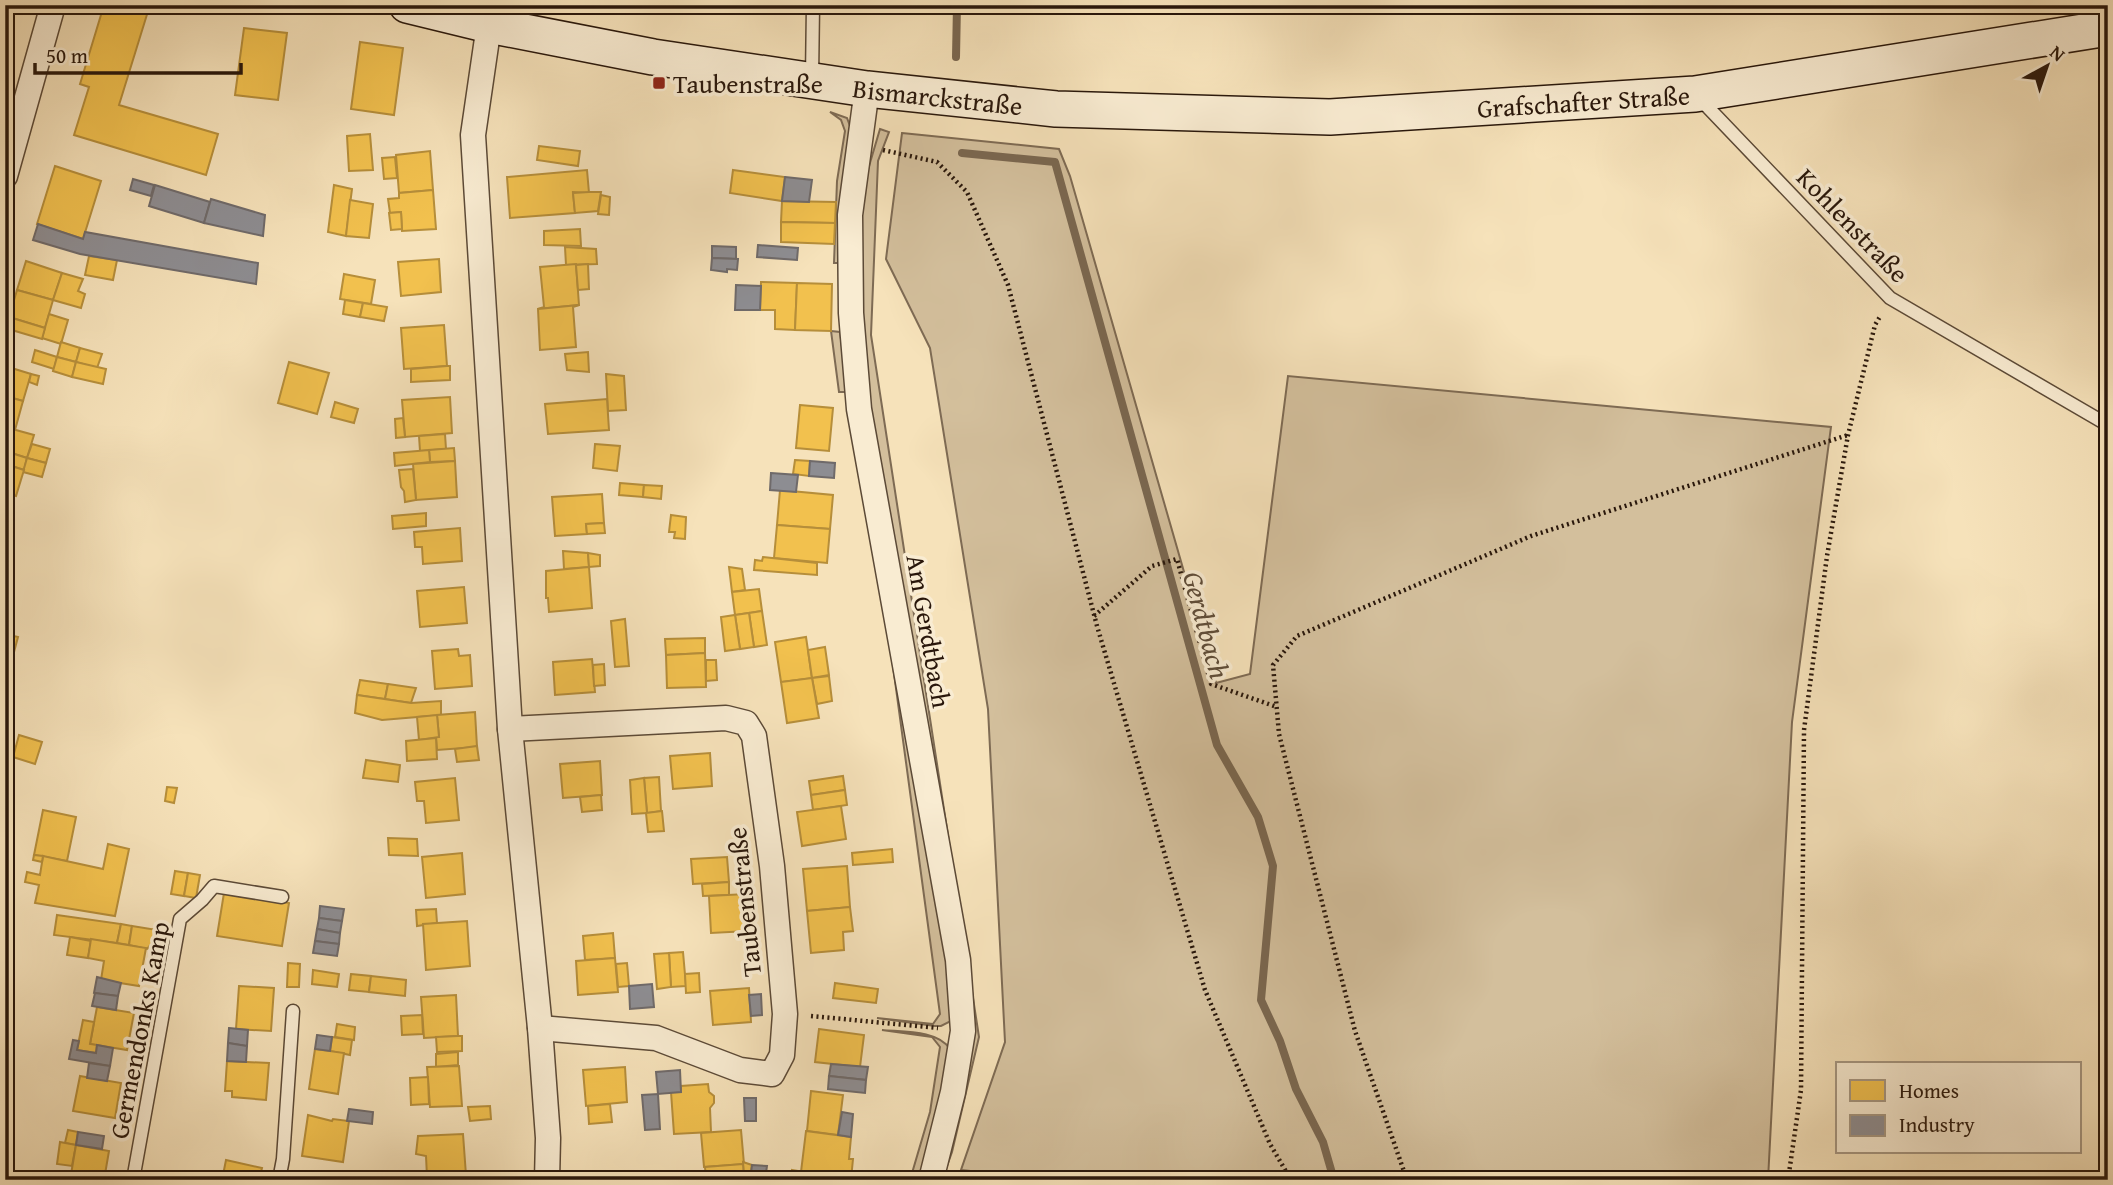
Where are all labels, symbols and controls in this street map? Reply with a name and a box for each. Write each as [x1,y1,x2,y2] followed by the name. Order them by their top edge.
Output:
[35,32,242,76] scale bar
[2011,32,2082,102] north arrow
[2044,38,2072,68] text: N
[46,40,88,71] text: 50 m
[673,64,823,103] place label: Taubenstraße
[850,68,1024,125] street label: Bismarckstraße
[651,75,667,91] marker: Taubenstraße
[1476,75,1691,127] street label: Grafschafter Straße
[1788,159,1918,291] street label: Kohlenstraße
[896,551,962,711] street label: Am Gerdtbach
[1173,567,1241,683] water label: Gerdtbach
[717,825,771,979] street label: Taubenstraße
[99,918,179,1142] street label: Germendonks Kamp
[1836,1062,2082,1154] legend
[1899,1075,1959,1106] text: Homes
[1899,1109,1975,1140] text: Industry

